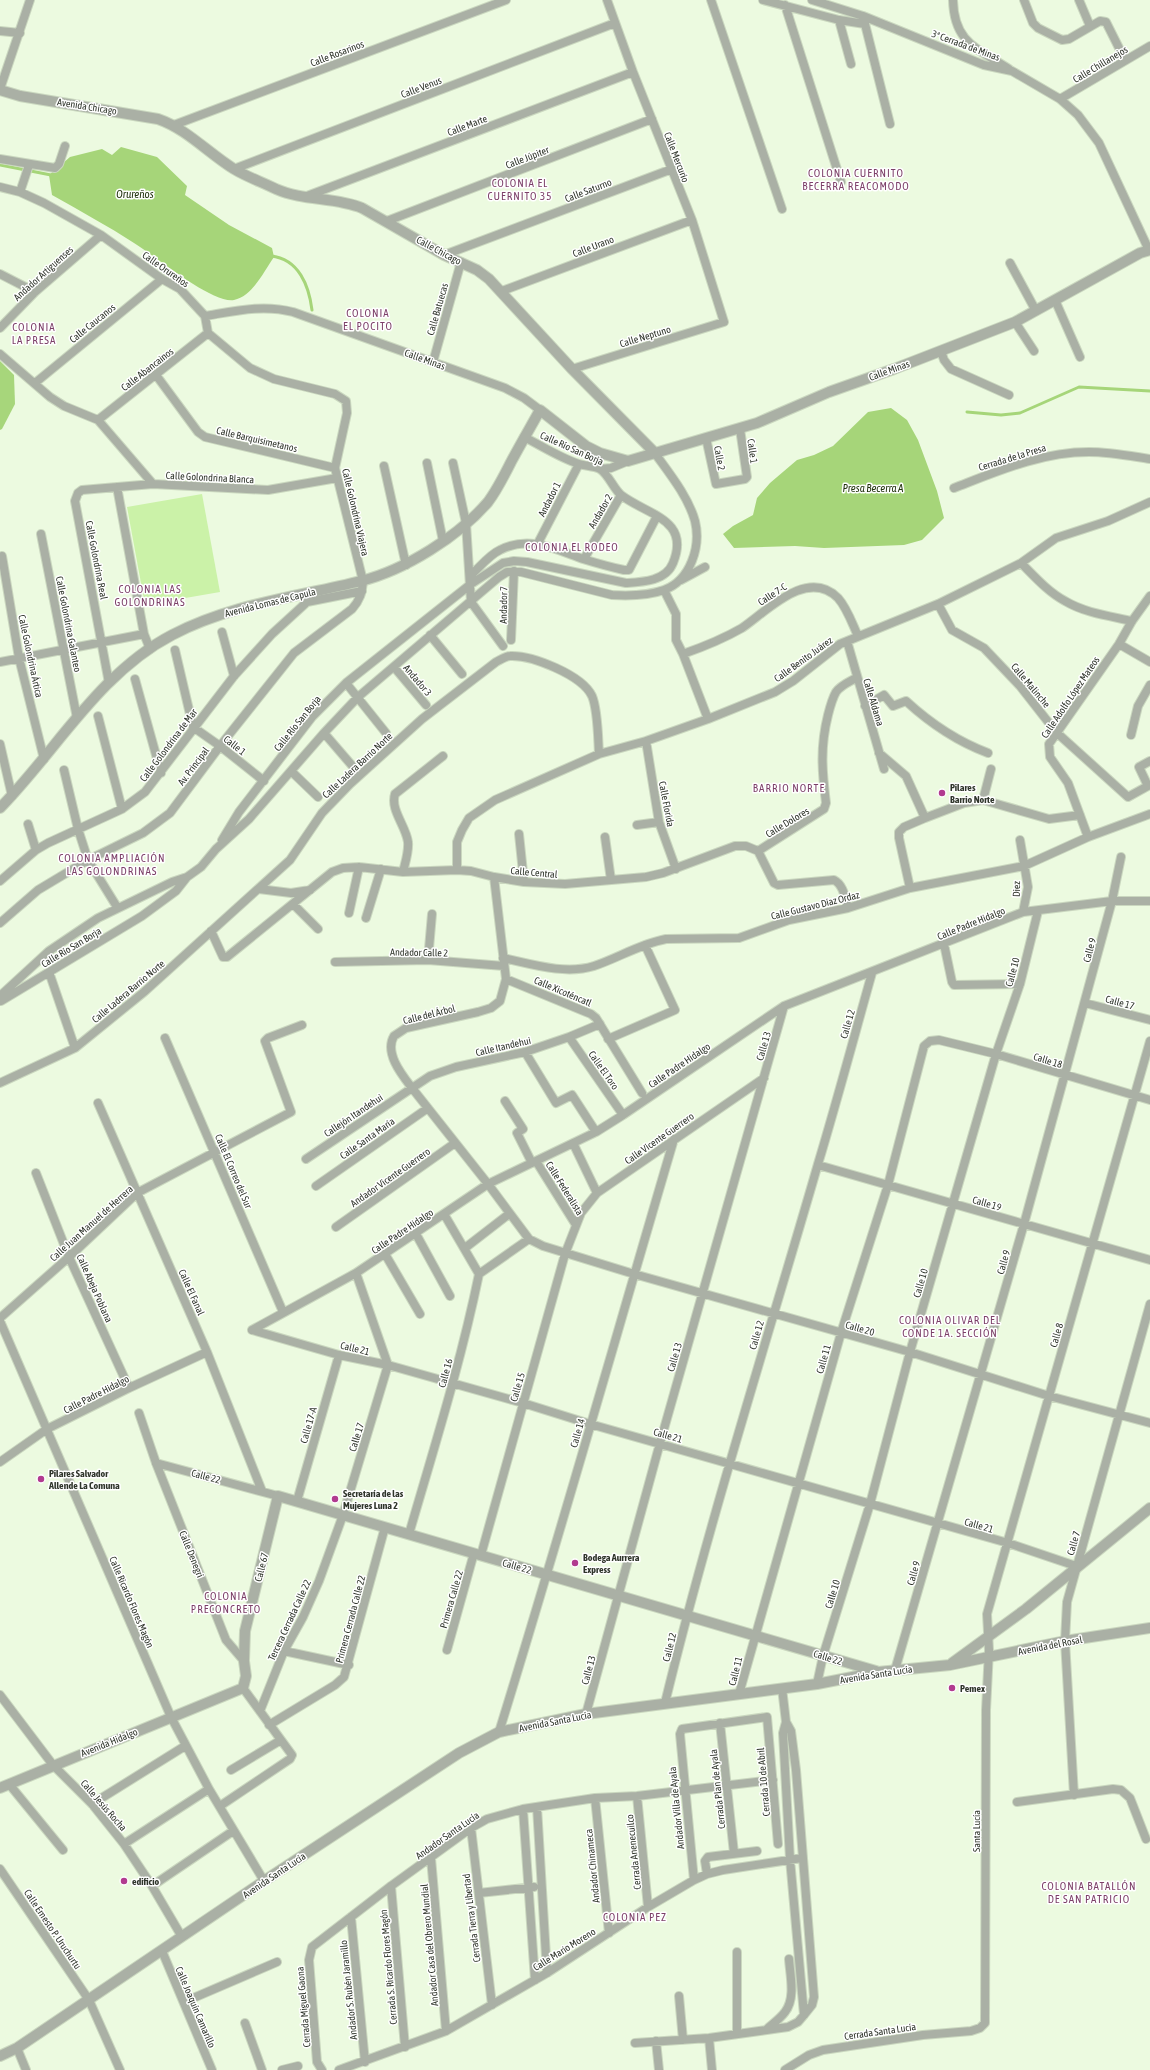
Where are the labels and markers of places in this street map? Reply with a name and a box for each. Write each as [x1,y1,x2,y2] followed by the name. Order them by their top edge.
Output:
[950,782,995,805] place label: Pilares Barrio Norte
[937,788,947,798] marker: Pilares Barrio Norte
[48,1468,120,1491] place label: Pilares Salvador Allende La Comuna
[36,1474,46,1484] marker: Pilares Salvador Allende La Comuna
[343,1488,404,1511] place label: Secretaría de las Mujeres Luna 2
[330,1494,340,1504] marker: Secretaría de las Mujeres Luna 2
[583,1552,640,1575] place label: Bodega Aurrera Express
[570,1558,580,1568] marker: Bodega Aurrera Express
[947,1683,957,1693] marker: Pemex
[960,1683,985,1694] place label: Pemex
[119,1876,129,1886] marker: edificio
[132,1876,160,1887] place label: edificio

